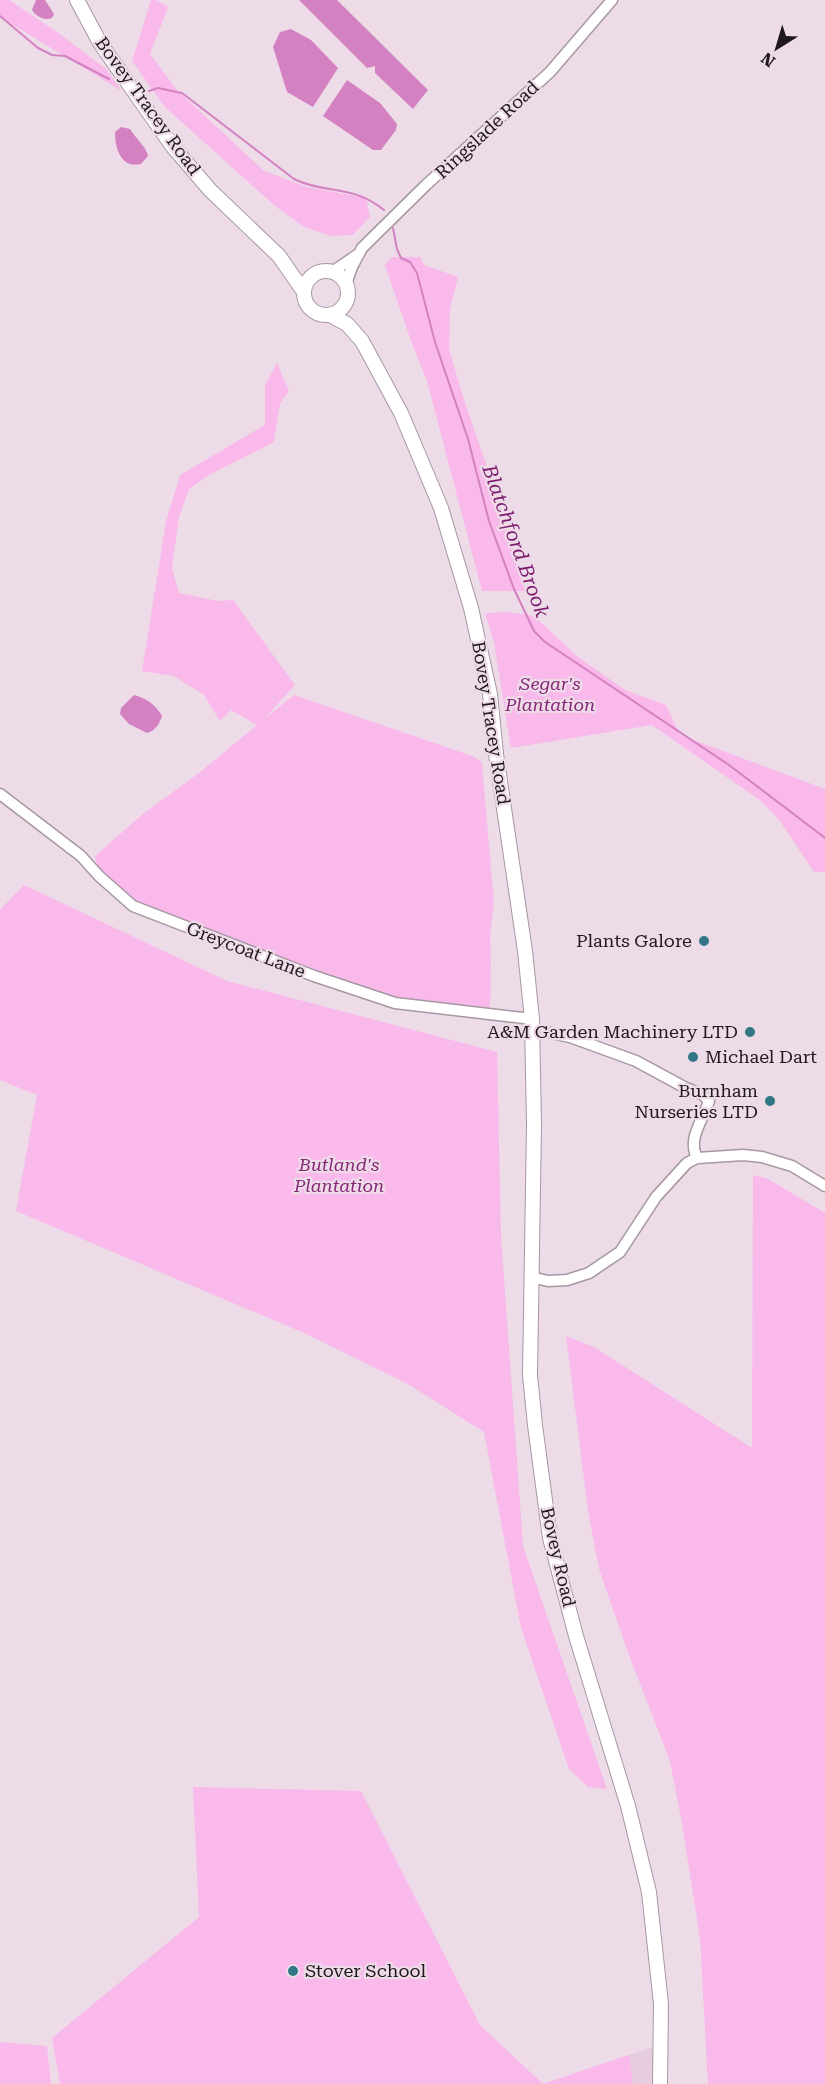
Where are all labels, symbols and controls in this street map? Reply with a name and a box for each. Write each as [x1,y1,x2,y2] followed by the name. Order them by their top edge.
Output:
[747,18,807,78] north arrow
[91,33,206,179] street label: Bovey Tracey Road
[758,48,779,71] text: N
[431,76,543,183] street label: Ringslade Road
[477,460,555,621] water label: Blatchford Brook
[468,639,515,807] street label: Bovey Tracey Road
[504,673,595,715] park label: Segar's Plantation
[184,917,309,982] street label: Greycoat Lane
[576,930,692,951] place label: Plants Galore
[697,934,711,948] marker: Plants Galore
[487,1021,738,1042] place label: A&M Garden Machinery LTD
[743,1025,757,1039] marker: A&M Garden Machinery LTD
[705,1046,817,1067] place label: Michael Dart
[686,1050,700,1064] marker: Michael Dart
[635,1080,758,1122] place label: Burnham Nurseries LTD
[763,1094,777,1108] marker: Burnham Nurseries LTD
[293,1154,384,1196] park label: Butland's Plantation
[537,1505,580,1609] street label: Bovey Road
[305,1960,427,1981] place label: Stover School
[286,1964,300,1978] marker: Stover School

